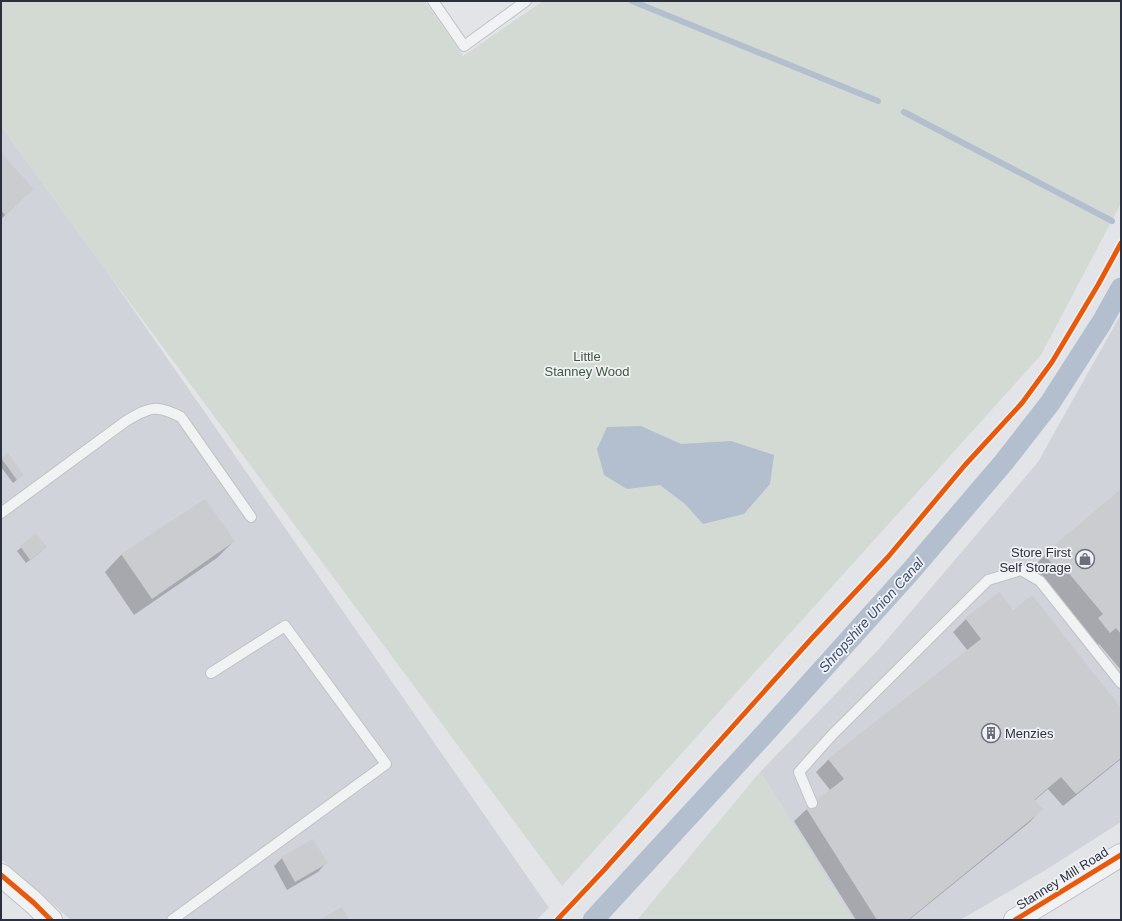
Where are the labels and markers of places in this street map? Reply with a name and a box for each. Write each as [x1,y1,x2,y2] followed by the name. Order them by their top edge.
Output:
[999,545,1071,575] place label: Store First Self Storage
[1074,548,1096,570] shop icon: Store First Self Storage
[980,722,1002,744] building icon: Menzies
[1005,726,1054,741] place label: Menzies

